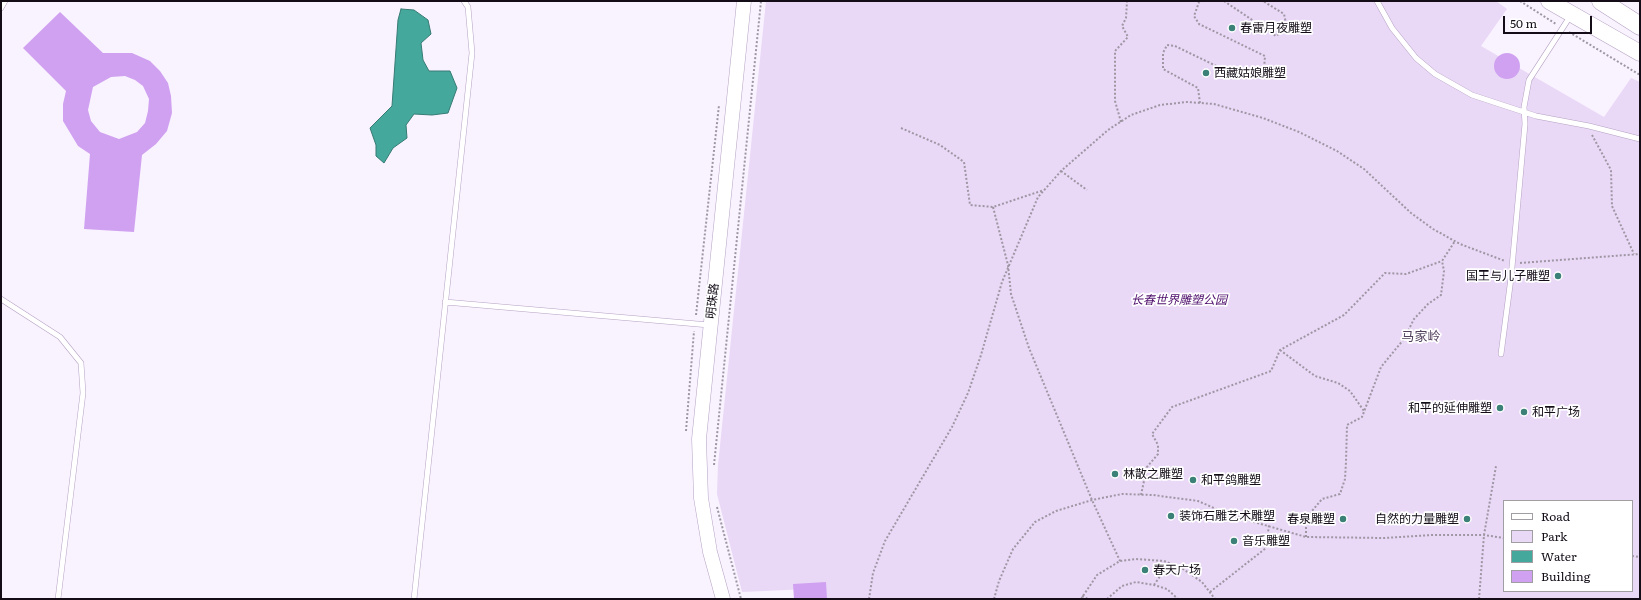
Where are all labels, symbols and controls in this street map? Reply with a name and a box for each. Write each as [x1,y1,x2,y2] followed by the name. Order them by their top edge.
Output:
[1505,8,1594,34] scale bar
[1510,14,1537,32] text: 50 m
[1240,21,1312,35] place label: 春雷月夜雕塑
[1227,23,1237,33] marker: 春雷月夜雕塑
[1214,66,1286,80] place label: 西藏姑娘雕塑
[1201,68,1211,78] marker: 西藏姑娘雕塑
[1466,269,1550,283] place label: 国王与儿子雕塑
[1553,271,1563,281] marker: 国王与儿子雕塑
[704,282,722,320] street label: 明珠路
[1131,293,1227,307] park label: 长春世界雕塑公园
[1402,329,1440,345] district label: 马家岭
[1408,401,1492,415] place label: 和平的延伸雕塑
[1495,403,1505,413] marker: 和平的延伸雕塑
[1532,405,1580,419] place label: 和平广场
[1519,407,1529,417] marker: 和平广场
[1123,467,1183,481] place label: 林散之雕塑
[1110,469,1120,479] marker: 林散之雕塑
[1201,473,1261,487] place label: 和平鸽雕塑
[1188,475,1198,485] marker: 和平鸽雕塑
[1503,500,1633,592] legend
[1541,507,1570,525] text: Road
[1179,509,1275,523] place label: 装饰石雕艺术雕塑
[1166,511,1176,521] marker: 装饰石雕艺术雕塑
[1287,512,1335,526] place label: 春泉雕塑
[1375,512,1459,526] place label: 自然的力量雕塑
[1338,514,1348,524] marker: 春泉雕塑
[1462,514,1472,524] marker: 自然的力量雕塑
[1541,527,1567,545] text: Park
[1242,534,1290,548] place label: 音乐雕塑
[1229,536,1239,546] marker: 音乐雕塑
[1541,547,1577,565] text: Water
[1153,563,1201,577] place label: 春天广场
[1140,565,1150,575] marker: 春天广场
[1541,567,1590,585] text: Building

